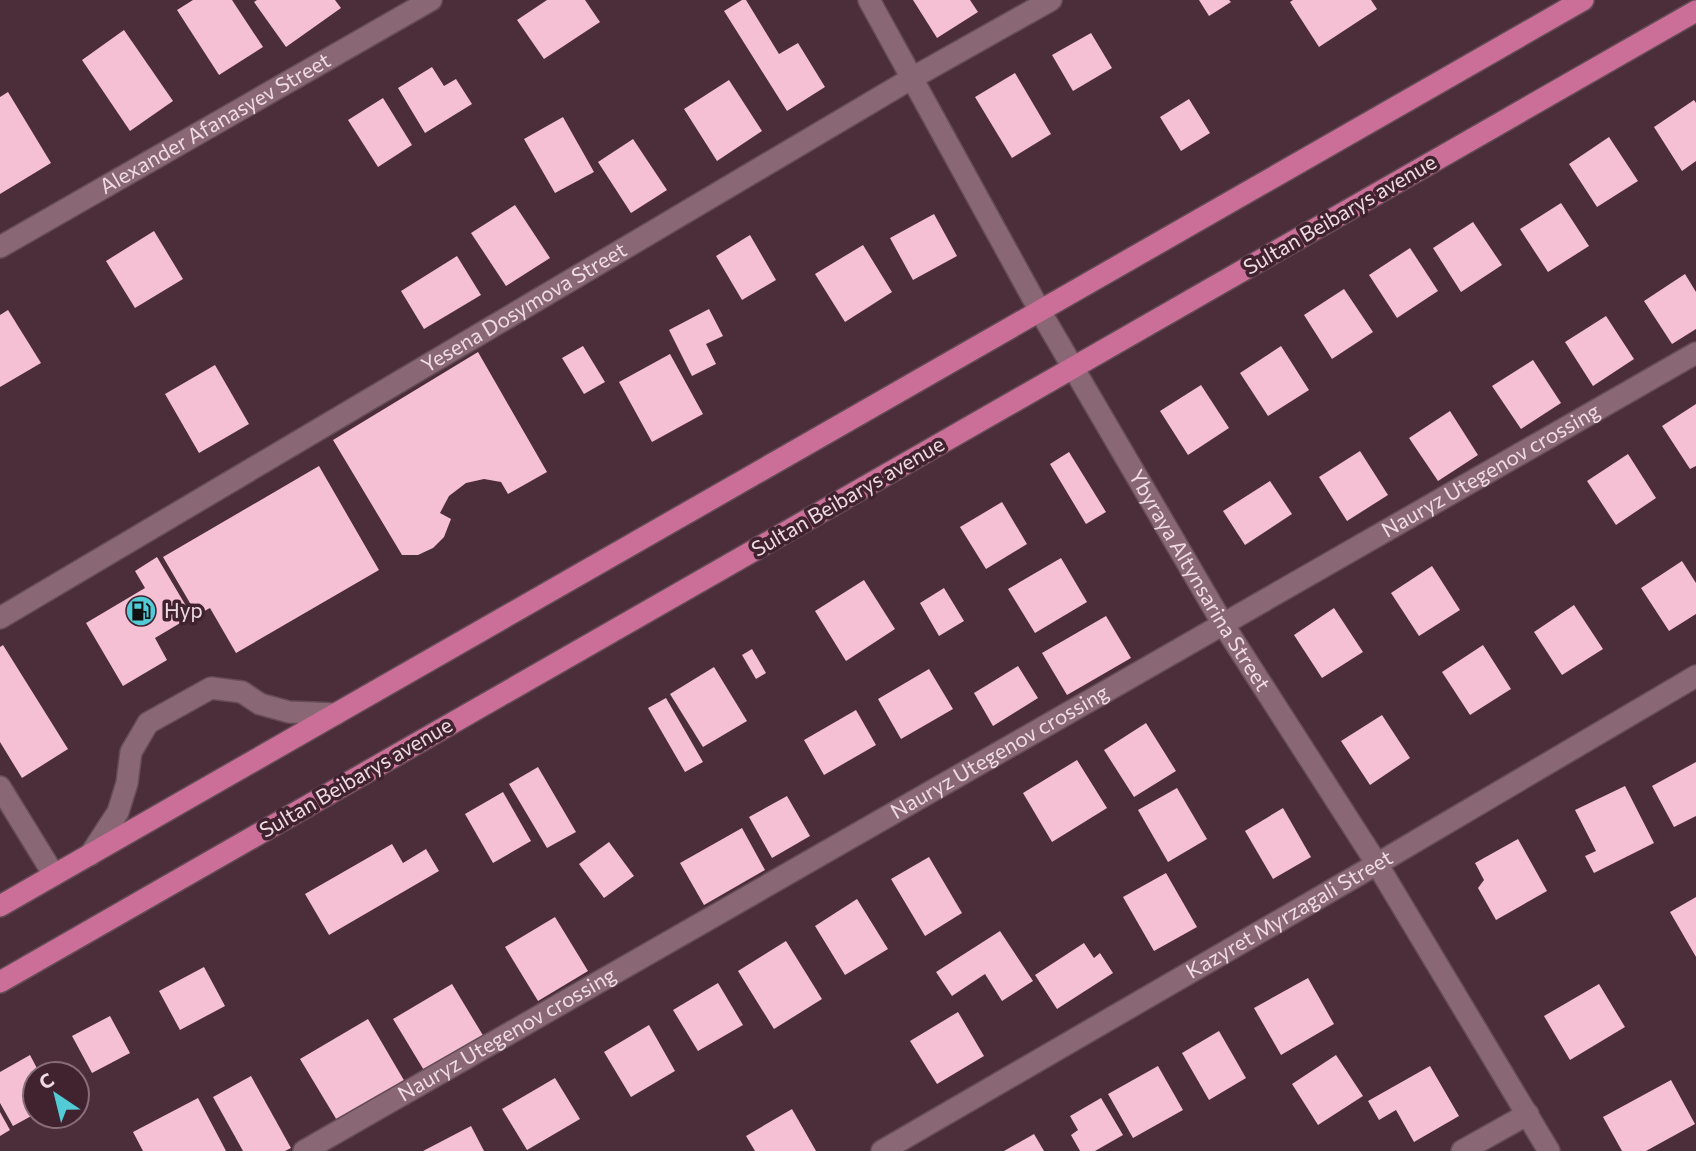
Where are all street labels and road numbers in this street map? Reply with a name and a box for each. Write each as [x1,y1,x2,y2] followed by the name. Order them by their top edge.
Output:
[95,46,334,198] street label: Alexander Afanasyev Street
[1238,148,1440,279] street label: Sultan Beibarys avenue
[416,236,630,377] street label: Yesena Dosymova Street
[1377,397,1604,542] street label: Nauryz Utegenov crossing
[746,430,948,561] street label: Sultan Beibarys avenue
[1125,465,1277,695] street label: Ybyraya Altynsarina Street
[886,679,1112,823] street label: Nauryz Utegenov crossing
[254,711,456,842] street label: Sultan Beibarys avenue
[1181,844,1396,983] street label: Kazyret Myrzagali Street
[393,961,620,1106] street label: Nauryz Utegenov crossing

